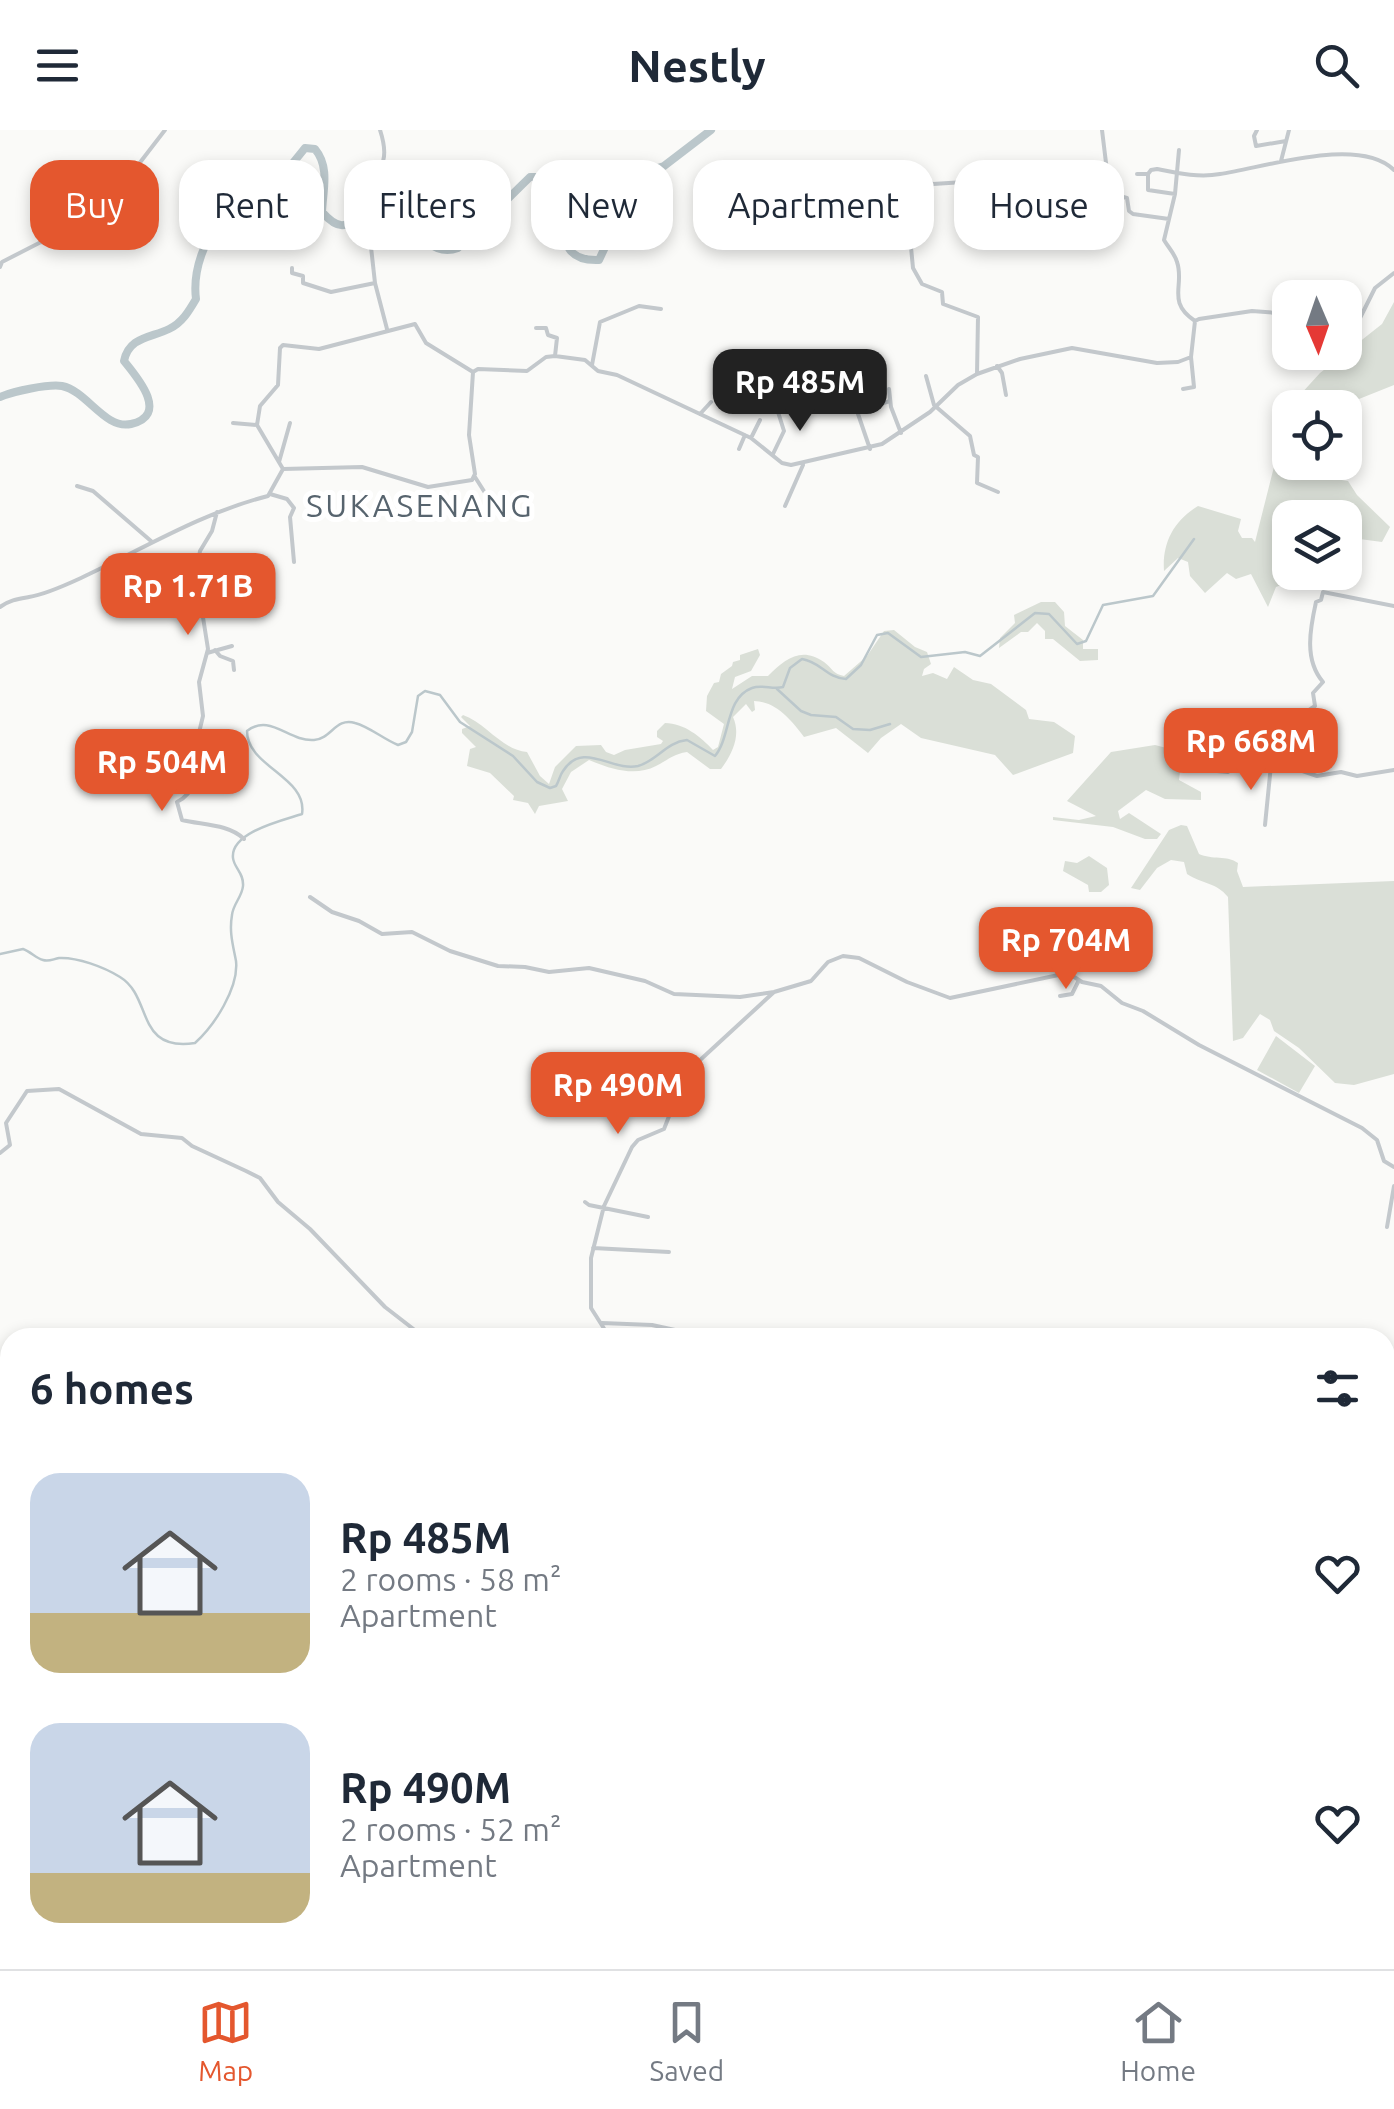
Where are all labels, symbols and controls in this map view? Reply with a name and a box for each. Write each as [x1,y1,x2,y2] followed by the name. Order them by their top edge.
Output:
[30,38,85,93] icon: menu
[1309,38,1364,93] icon: search
[628,40,766,91] text: Nestly
[30,160,159,250] chip: Buy
[179,160,324,250] chip: Rent
[344,160,511,250] chip: Filters
[531,160,673,250] chip: New
[693,160,934,250] chip: Apartment
[954,160,1124,250] chip: House
[1272,280,1362,370] north arrow
[1272,280,1362,590] map controls
[708,349,892,434] pin: Rp 485M
[735,363,865,399] text: Rp 485M
[1272,390,1362,480] button: locate
[306,487,534,523] district label: SUKASENANG
[1272,500,1362,590] button: layers
[85,553,291,638] pin: Rp 1.71B
[123,567,253,603] text: Rp 1.71B
[1159,708,1343,793] pin: Rp 668M
[1186,722,1316,758] text: Rp 668M
[70,729,254,814] pin: Rp 504M
[97,743,227,779] text: Rp 504M
[974,907,1158,992] pin: Rp 704M
[1001,921,1131,957] text: Rp 704M
[526,1052,710,1137] pin: Rp 490M
[553,1066,683,1102] text: Rp 490M
[1310,1361,1365,1416] icon: filters
[30,1365,194,1412] text: 6 homes
[110,1513,230,1633] icon: home
[340,1514,511,1561] text: Rp 485M
[1310,1546,1365,1601] icon: heart
[340,1561,561,1597] text: 2 rooms · 58 m²
[340,1597,497,1633] text: Apartment
[110,1763,230,1883] icon: home
[340,1764,511,1811] text: Rp 490M
[1310,1796,1365,1851] icon: heart
[340,1811,561,1847] text: 2 rooms · 52 m²
[340,1847,497,1883] text: Apartment
[198,1995,253,2086] tab: Map
[650,1995,724,2086] tab: Saved
[1120,1995,1196,2086] tab: Home

